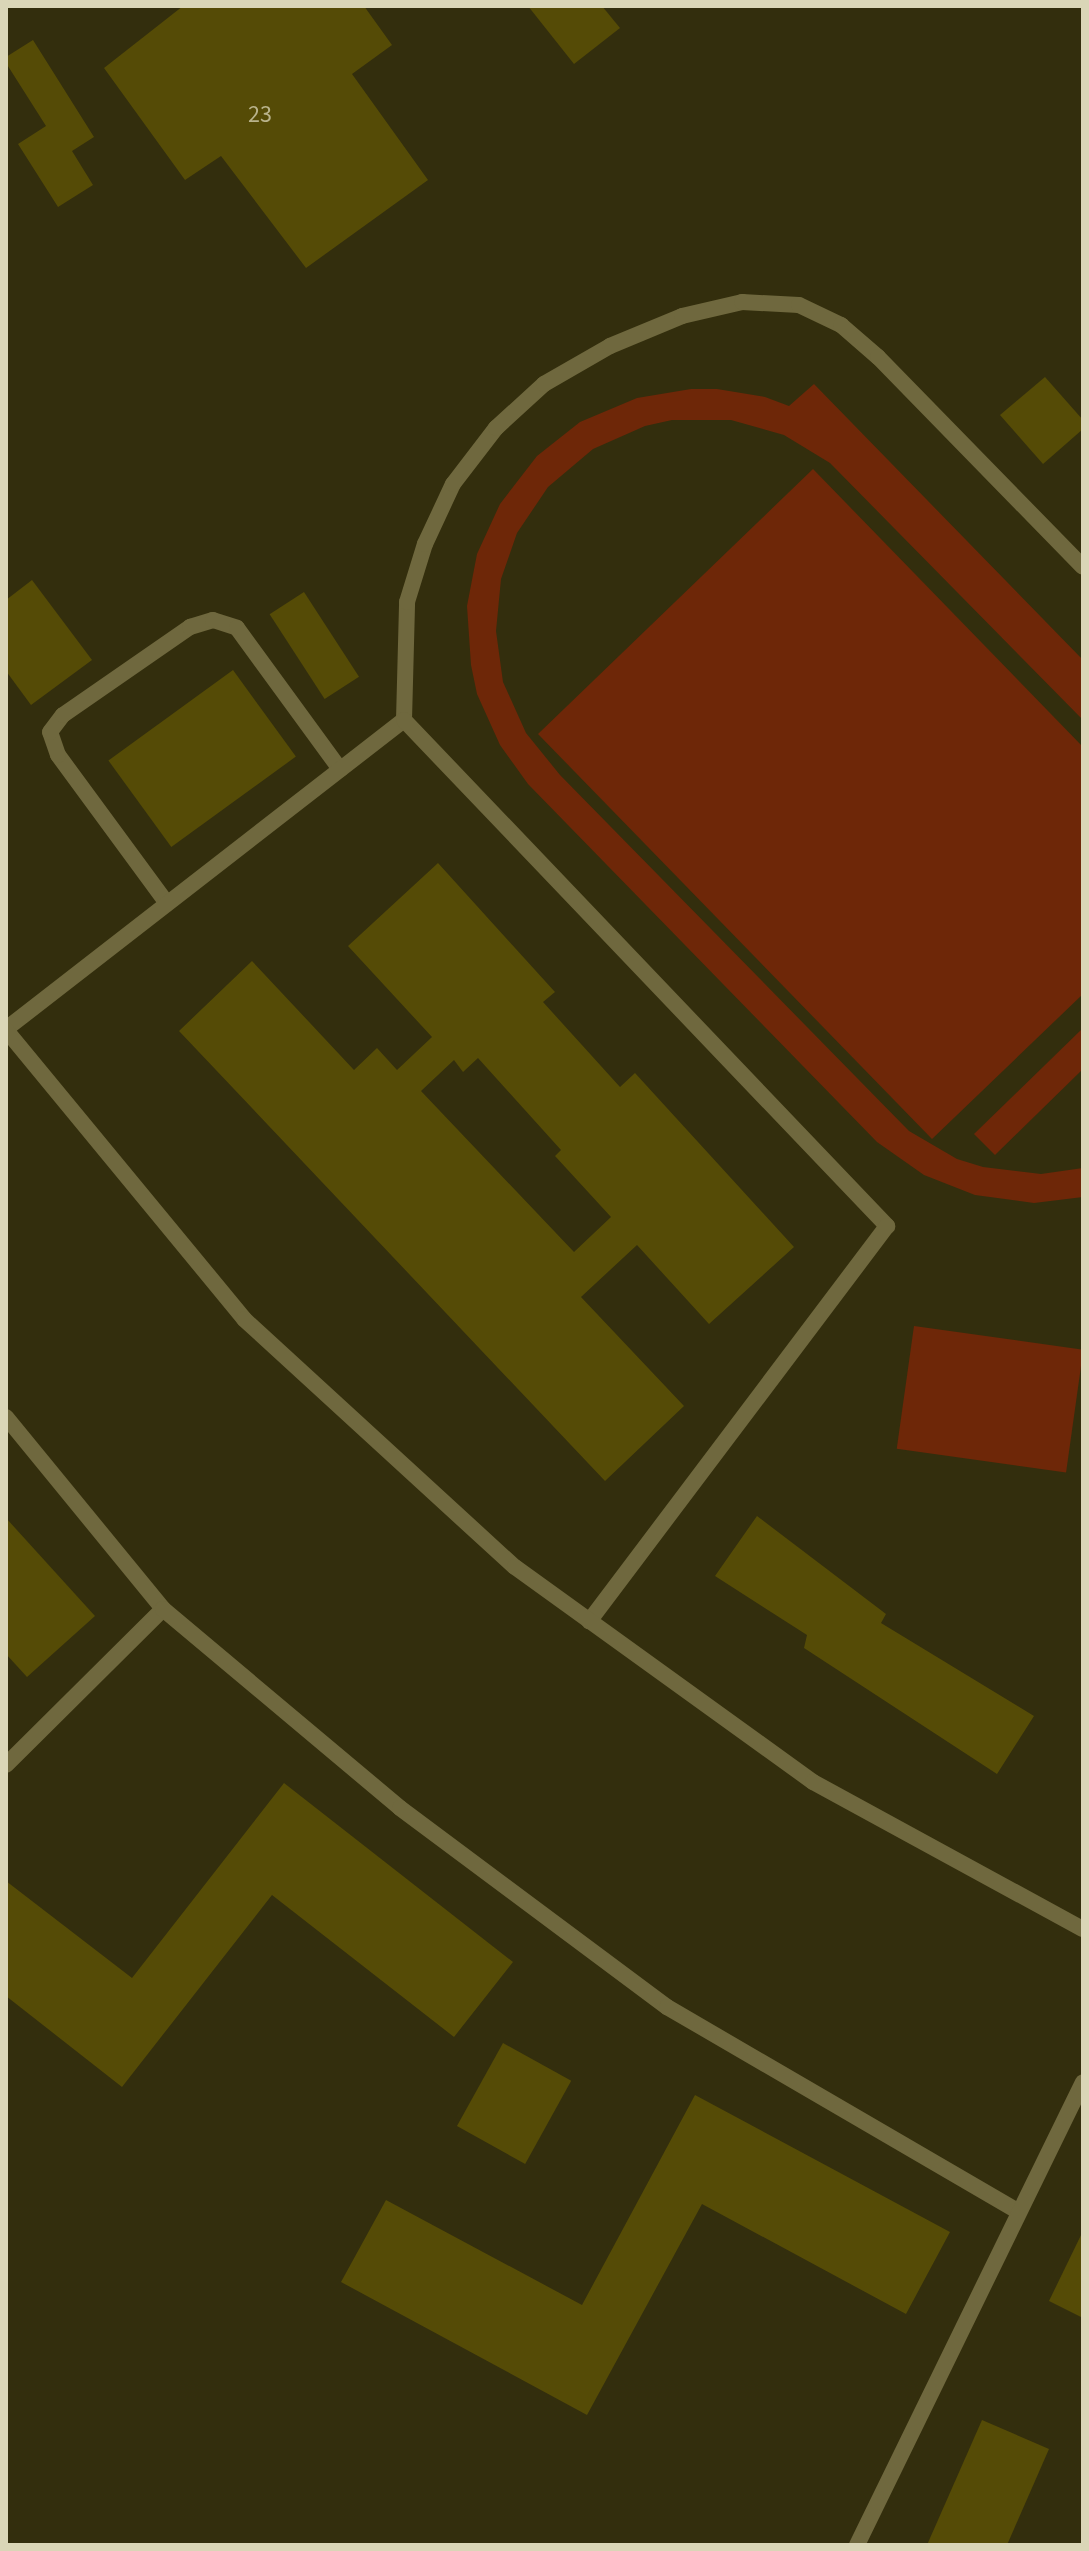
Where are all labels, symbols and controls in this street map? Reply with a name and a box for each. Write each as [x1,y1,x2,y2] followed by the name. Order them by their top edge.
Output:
[248,101,272,129] house number: 23

